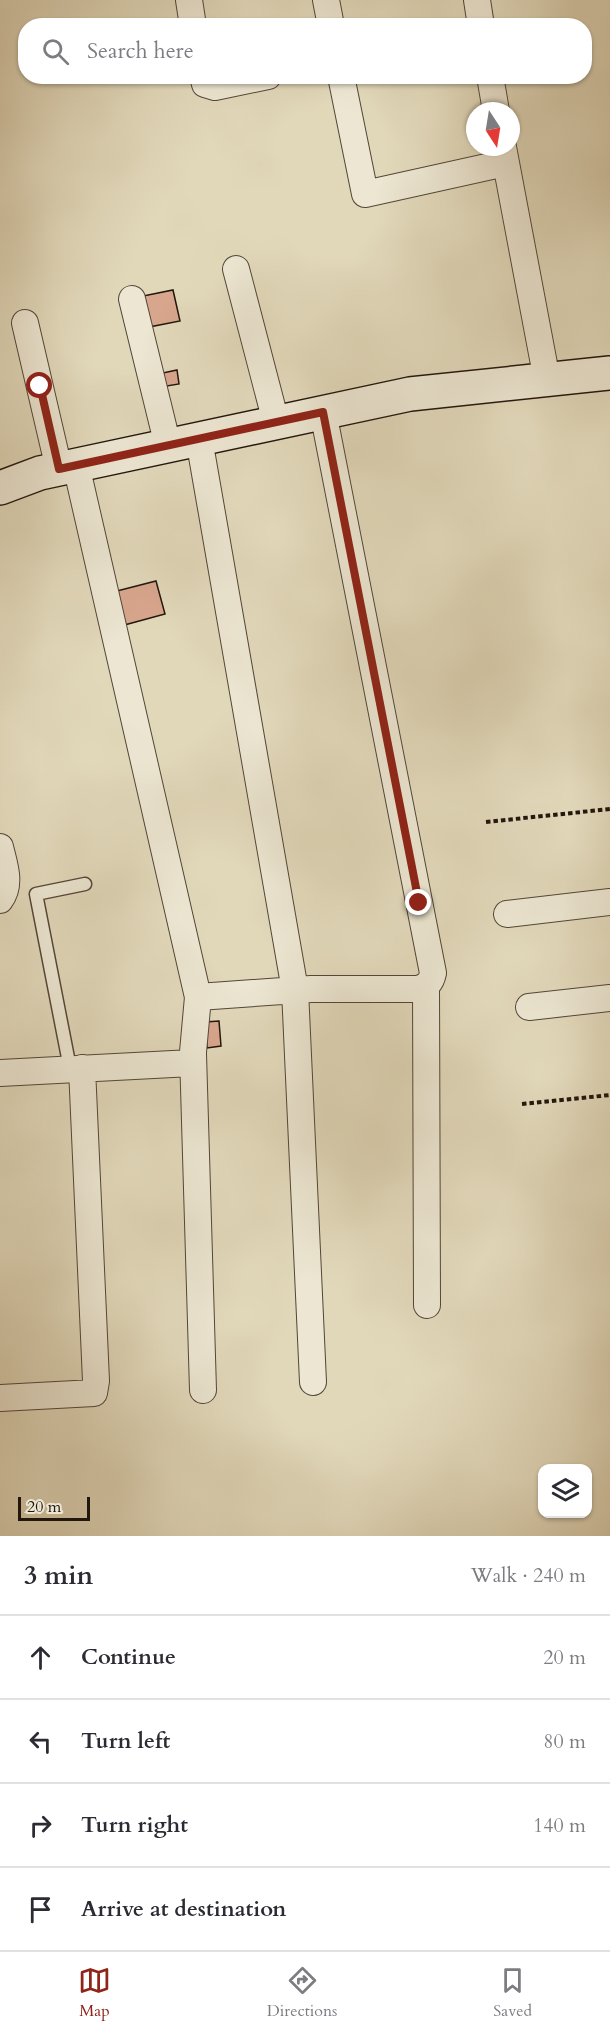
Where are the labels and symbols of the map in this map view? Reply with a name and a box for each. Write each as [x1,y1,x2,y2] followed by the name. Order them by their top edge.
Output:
[466,102,520,156] north arrow
[26,372,52,398] route start
[405,889,431,915] route end
[18,1494,90,1522] scale bar

